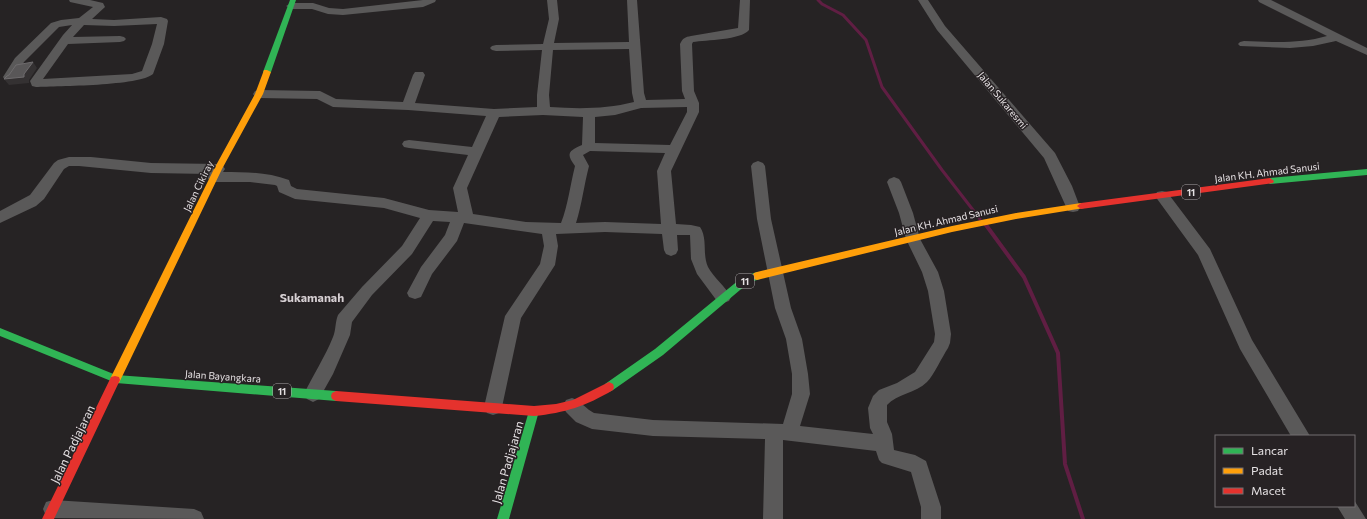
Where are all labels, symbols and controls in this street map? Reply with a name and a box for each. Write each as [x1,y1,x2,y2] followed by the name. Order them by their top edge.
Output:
[976,69,1030,131] street label: Jalan Sukaresmi
[181,159,215,213] street label: Jalan Cikiray
[1214,160,1320,184] street label: Jalan KH. Ahmad Sanusi
[1182,185,1200,199] road number: 11
[893,202,999,238] street label: Jalan KH. Ahmad Sanusi
[736,274,754,288] road number: 11
[280,290,344,304] district label: Sukamanah
[184,367,262,385] street label: Jalan Bayangkara
[273,384,291,398] road number: 11
[47,403,98,486] street label: Jalan Padjajaran
[488,419,526,505] street label: Jalan Padjajaran
[1215,435,1355,507] legend
[1251,443,1288,457] text: Lancar
[1251,463,1283,477] text: Padat
[1251,483,1286,497] text: Macet

